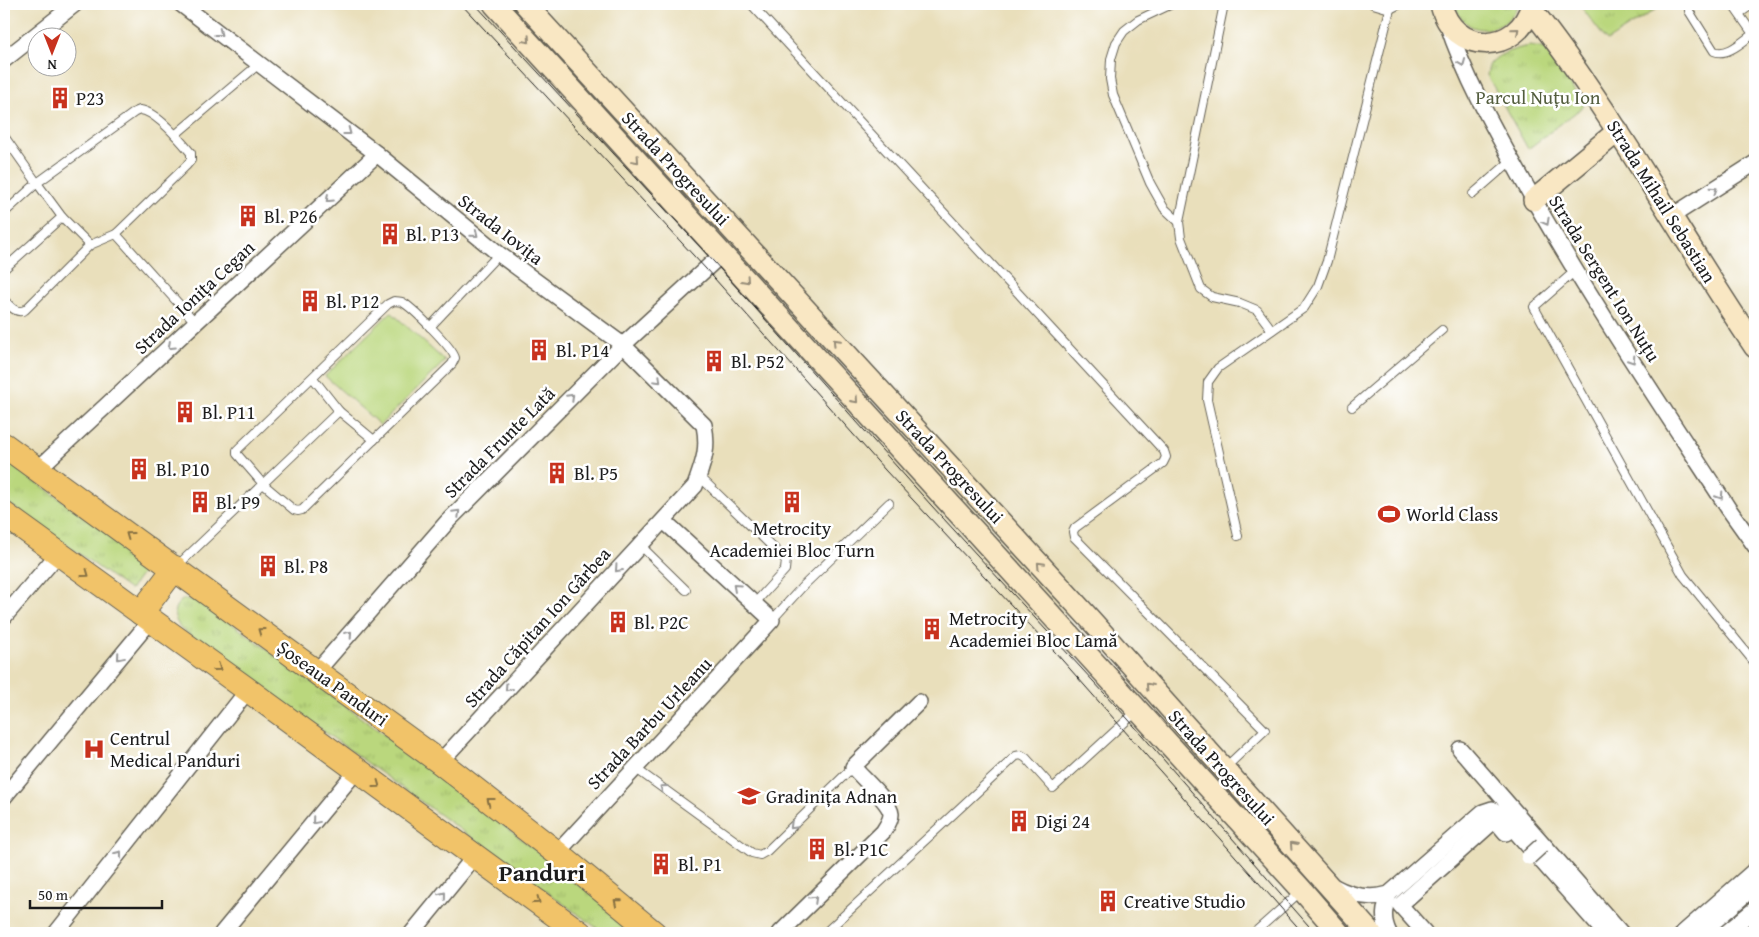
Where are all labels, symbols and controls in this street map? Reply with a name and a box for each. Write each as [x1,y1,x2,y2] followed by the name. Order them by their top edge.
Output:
[28,28,78,78] north arrow
[213,28,222,36] one-way arrow
[1510,28,1519,37] one-way arrow
[521,34,530,43] one-way arrow
[47,55,57,75] text: N
[1455,58,1466,67] one-way arrow
[1475,83,1601,111] park label: Parcul Nuțu Ion
[76,84,105,112] place label: P23
[47,85,73,111] building icon: P23
[615,104,737,232] street label: Strada Progresului
[1600,114,1724,288] street label: Strada Mihail Sebastian
[342,126,352,135] one-way arrow
[630,154,639,163] one-way arrow
[1708,186,1717,196] one-way arrow
[452,187,550,271] street label: Strada Iovița
[1542,189,1668,367] street label: Strada Sergent Ion Nuțu
[325,193,334,202] one-way arrow
[264,202,317,230] place label: Bl. P26
[235,203,261,229] building icon: Bl. P26
[1540,216,1550,225] one-way arrow
[406,220,459,248] place label: Bl. P13
[377,221,403,247] building icon: Bl. P13
[469,229,478,238] one-way arrow
[128,233,261,360] street label: Strada Ionița Cegan
[740,275,749,284] one-way arrow
[326,287,379,315] place label: Bl. P12
[297,288,323,314] building icon: Bl. P12
[556,336,609,364] place label: Bl. P14
[526,337,552,363] building icon: Bl. P14
[833,339,842,348] one-way arrow
[168,340,177,349] one-way arrow
[731,347,784,375] place label: Bl. P52
[701,348,727,374] building icon: Bl. P52
[1625,354,1635,363] one-way arrow
[652,374,661,383] one-way arrow
[437,380,561,504] street label: Strada Frunte Lată
[565,394,574,403] one-way arrow
[849,395,858,404] one-way arrow
[202,398,255,426] place label: Bl. P11
[172,399,198,425] building icon: Bl. P11
[889,402,1011,530] street label: Strada Progresului
[156,455,209,483] place label: Bl. P10
[126,456,152,482] building icon: Bl. P10
[574,459,618,487] place label: Bl. P5
[544,460,570,486] building icon: Bl. P5
[216,488,260,516] place label: Bl. P9
[187,489,213,515] building icon: Bl. P9
[779,489,805,515] building icon: Metrocity Academiei Bloc Turn
[1714,490,1723,500] one-way arrow
[1406,500,1498,528] place label: World Class
[1376,501,1402,527] sports icon: World Class
[451,509,460,518] one-way arrow
[709,514,875,564] place label: Metrocity Academiei Bloc Turn
[125,532,135,541] one-way arrow
[457,541,617,713] street label: Strada Căpitan Ion Gârbea
[284,552,328,580] place label: Bl. P8
[255,553,281,579] building icon: Bl. P8
[1037,561,1046,570] one-way arrow
[615,563,624,572] one-way arrow
[80,568,89,576] one-way arrow
[732,584,741,593] one-way arrow
[949,604,1117,654] place label: Metrocity Academiei Bloc Lamă
[634,608,689,636] place label: Bl. P2C
[605,609,631,635] building icon: Bl. P2C
[919,616,945,642] building icon: Metrocity Academiei Bloc Lamă
[258,628,267,636] one-way arrow
[343,631,352,640] one-way arrow
[272,633,394,733] street label: Șoseaua Panduri
[580,650,718,796] street label: Strada Barbu Urleanu
[116,652,125,661] one-way arrow
[212,663,221,671] one-way arrow
[1146,682,1155,691] one-way arrow
[505,683,514,692] one-way arrow
[1162,703,1282,831] street label: Strada Progresului
[110,724,240,774] place label: Centrul Medical Panduri
[81,736,107,762] hospital icon: Centrul Medical Panduri
[371,779,381,788] one-way arrow
[766,782,897,810] place label: Gradinița Adnan
[736,783,762,809] school or university icon: Gradinița Adnan
[659,785,669,794] one-way arrow
[487,798,496,806] one-way arrow
[1036,807,1090,835] place label: Digi 24
[1006,808,1032,834] building icon: Digi 24
[311,816,320,825] one-way arrow
[790,820,799,829] one-way arrow
[834,835,889,863] place label: Bl. P1C
[804,836,830,862] building icon: Bl. P1C
[1290,842,1299,851] one-way arrow
[113,850,122,859] one-way arrow
[678,850,722,878] place label: Bl. P1
[648,851,674,877] building icon: Bl. P1
[499,855,585,890] district label: Panduri
[30,877,162,909] scale bar
[38,884,69,905] text: 50 m
[1124,887,1245,915] place label: Creative Studio
[1095,888,1121,914] building icon: Creative Studio
[437,892,446,901] one-way arrow
[531,895,541,904] one-way arrow
[809,896,818,905] one-way arrow
[613,899,622,908] one-way arrow

